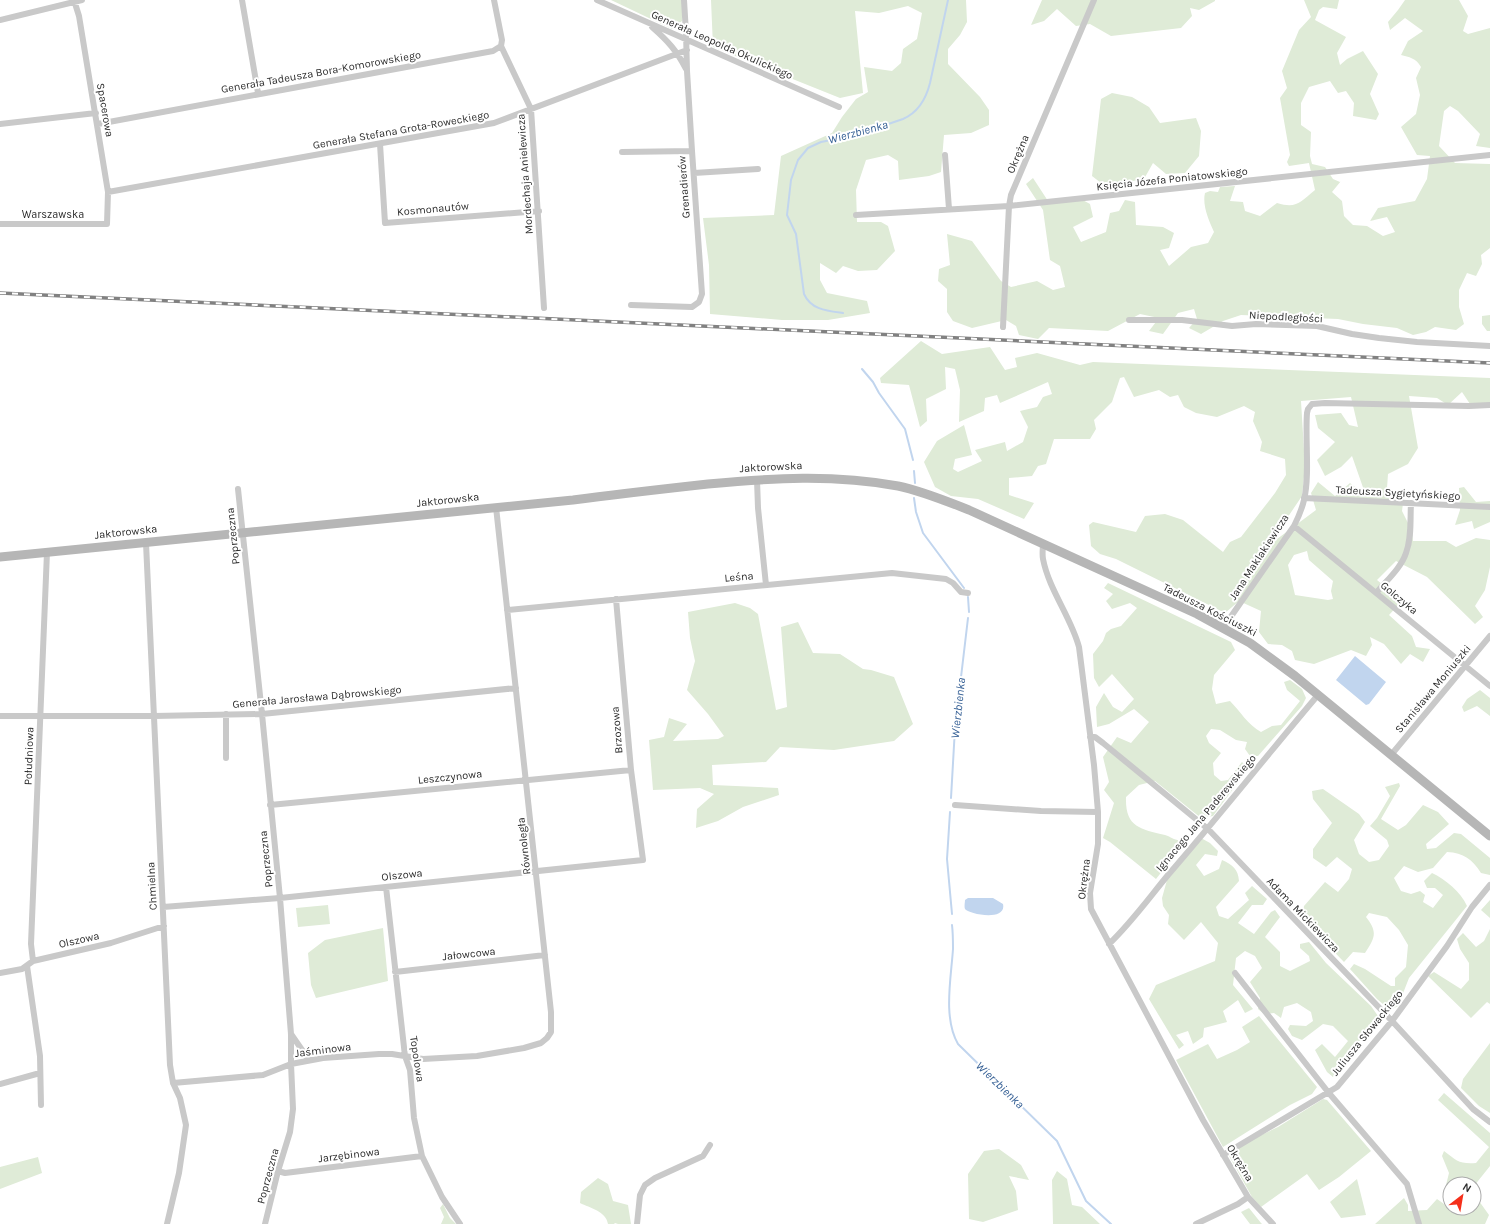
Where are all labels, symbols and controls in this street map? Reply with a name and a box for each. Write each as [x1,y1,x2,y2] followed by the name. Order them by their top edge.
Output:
[649,8,795,82] street label: Generała Leopolda Okulickiego
[220,48,422,96] street label: Generała Tadeusza Bora-Komorowskiego
[94,82,116,138] street label: Spacerowa
[312,108,490,152] street label: Generała Stefana Grota-Roweckiego
[514,113,536,235] street label: Mordechaja Anielewicza
[827,117,889,147] water label: Wierzbienka
[1004,133,1032,175] street label: Okrężna
[675,155,693,219] street label: Grenadierów
[1096,165,1248,193] street label: Księcia Józefa Poniatowskiego
[396,199,470,219] street label: Kosmonautów
[22,208,84,221] street label: Warszawska
[1249,309,1323,325] street label: Niepodległości
[739,459,803,475] street label: Jaktorowska
[1335,483,1461,503] street label: Tadeusza Sygietyńskiego
[416,490,480,510] street label: Jaktorowska
[224,507,242,565] street label: Poprzeczna
[1226,512,1292,602] street label: Jana Maklakiewicza
[94,522,158,542] street label: Jaktorowska
[724,569,754,585] street label: Leśna
[1378,579,1420,617] street label: Golczyka
[1161,581,1259,639] street label: Tadeusza Kościuszki
[1392,642,1474,736] street label: Stanisława Moniuszki
[948,677,968,739] water label: Wierzbienka
[232,683,402,711] street label: Generała Jarosława Dąbrowskiego
[608,706,626,754] street label: Brzozowa
[21,727,37,785] street label: Południowa
[1153,752,1259,874] street label: Ignacego Jana Paderewskiego
[417,767,483,787] street label: Leszczynowa
[515,817,533,875] street label: Równoległa
[257,830,275,888] street label: Poprzeczna
[1075,858,1093,900] street label: Okrężna
[144,862,160,910] street label: Chmielna
[381,866,423,884] street label: Olszowa
[1264,875,1342,955] street label: Adama Mickiewicza
[57,929,101,951] street label: Olszowa
[442,945,496,963] street label: Jałowcowa
[1328,987,1406,1079] street label: Juliusza Słowackiego
[407,1035,427,1083] street label: Topolowa
[294,1040,352,1060] street label: Jaśminowa
[973,1059,1027,1111] water label: Wierzbienka
[1224,1142,1256,1184] street label: Okrężna
[318,1145,380,1165] street label: Jarzębinowa
[254,1147,282,1205] street label: Poprzeczna
[1442,1176,1482,1216] north arrow
[1460,1180,1474,1195] text: N

